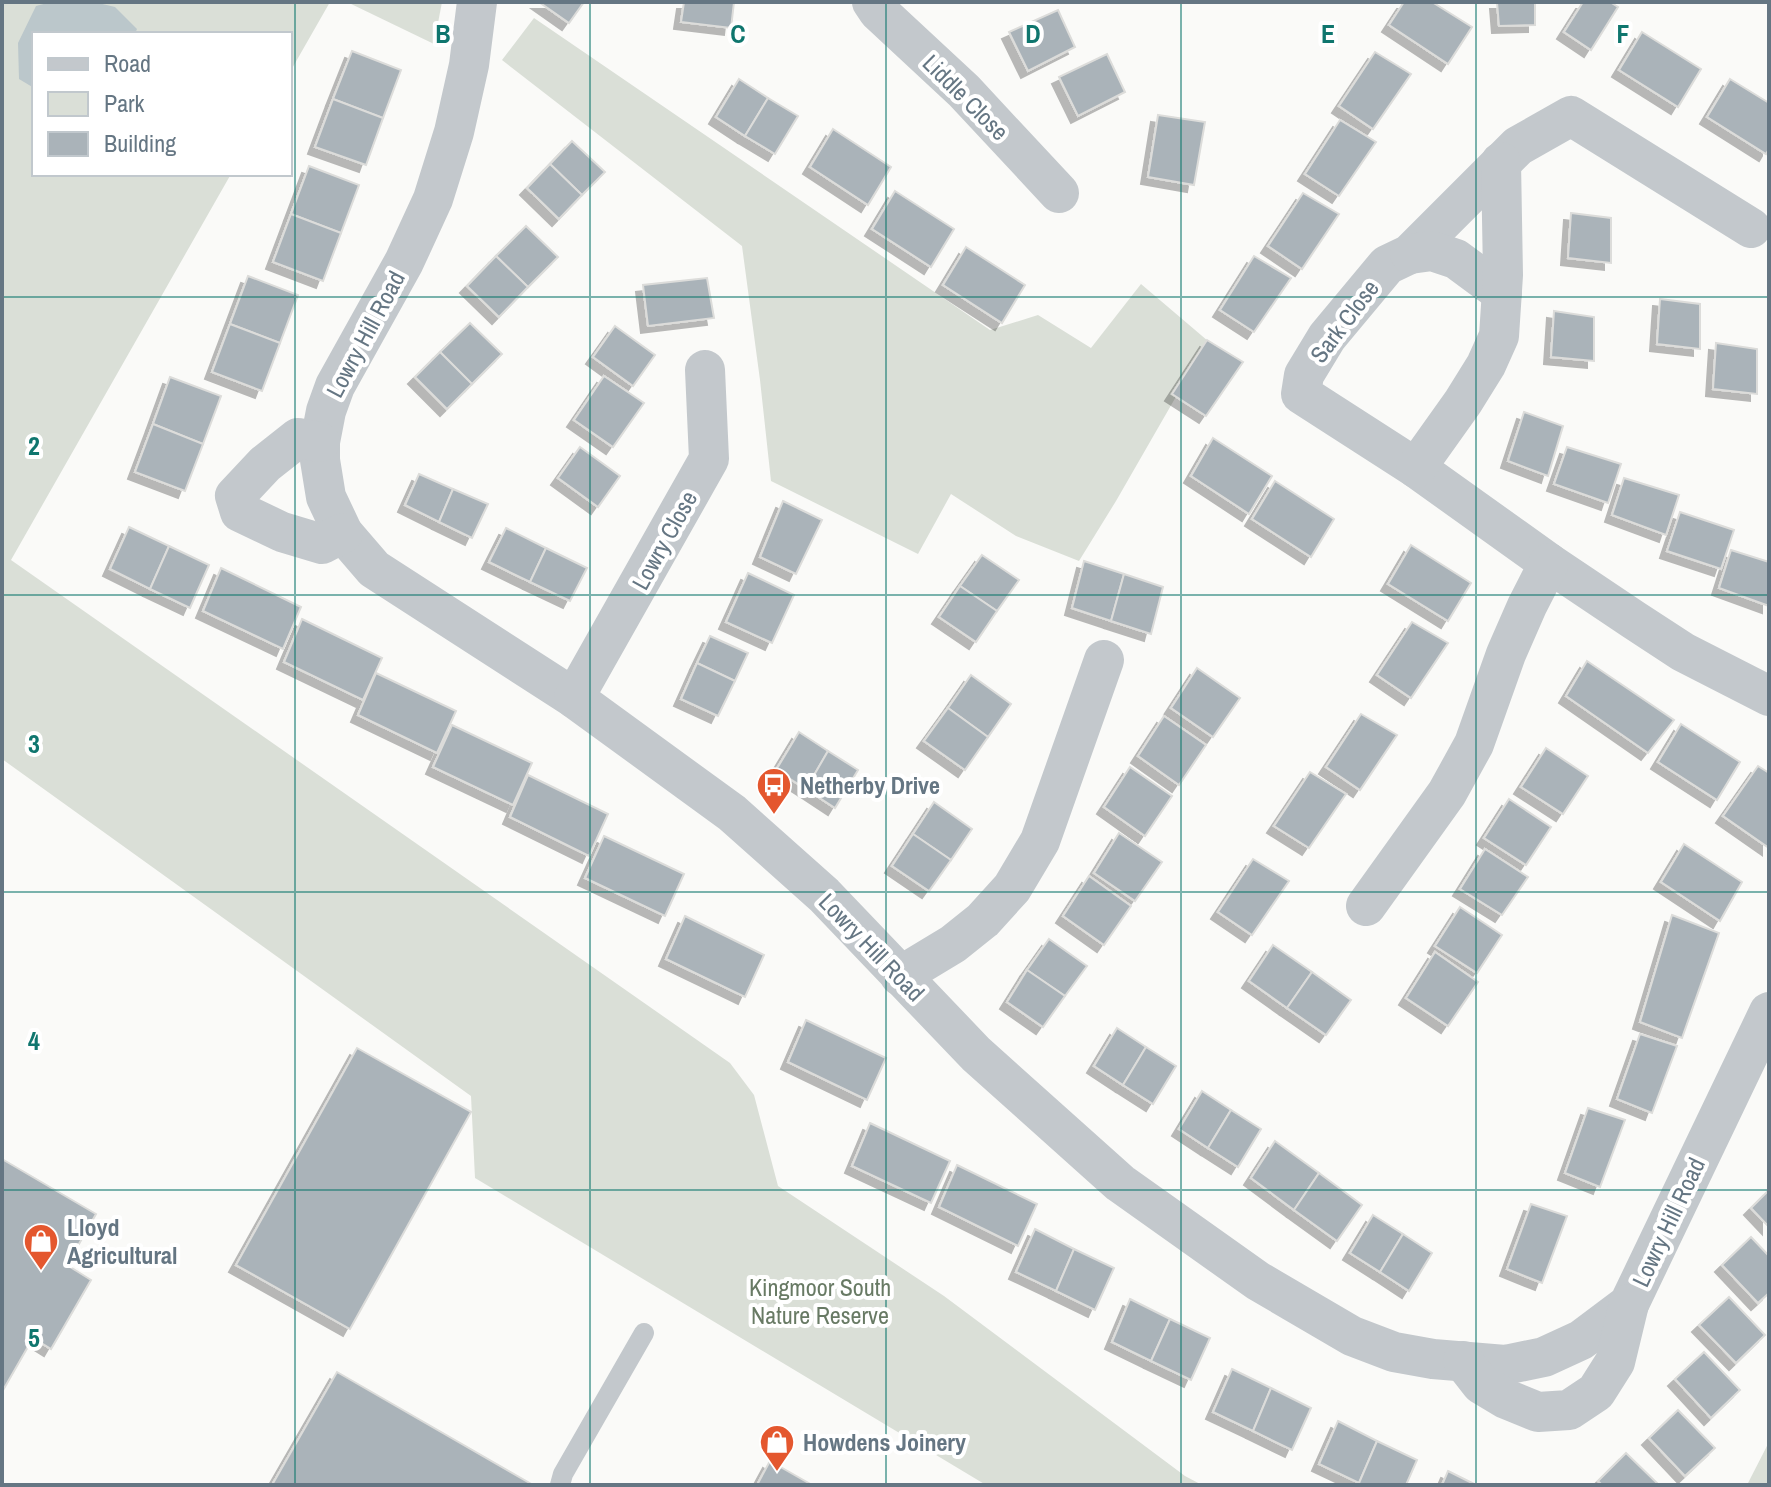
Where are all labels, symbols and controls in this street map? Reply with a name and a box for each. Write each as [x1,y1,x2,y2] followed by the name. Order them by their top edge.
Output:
[435,16,451,51] text: B
[730,16,746,51] text: C
[1025,16,1041,51] text: D
[1321,16,1335,51] text: E
[1616,16,1630,51] text: F
[32,32,292,176] legend
[104,47,151,79] text: Road
[916,47,1016,147] street label: Liddle Close
[104,87,145,119] text: Park
[104,127,176,159] text: Building
[318,265,412,403] street label: Lowry Hill Road
[1302,273,1386,369] street label: Sark Close
[28,428,40,463] text: 2
[624,485,704,595] street label: Lowry Close
[28,726,40,761] text: 3
[755,766,793,816] bus stop icon: Netherby Drive
[800,769,940,801] place label: Netherby Drive
[812,886,932,1008] street label: Lowry Hill Road
[28,1023,40,1058] text: 4
[1624,1152,1712,1292] street label: Lowry Hill Road
[67,1211,177,1271] place label: Lloyd Agricultural
[22,1222,60,1272] shop icon: Lloyd Agricultural
[749,1271,891,1331] park label: Kingmoor South Nature Reserve
[28,1320,40,1355] text: 5
[758,1423,796,1473] shop icon: Howdens Joinery
[803,1426,966,1458] place label: Howdens Joinery

